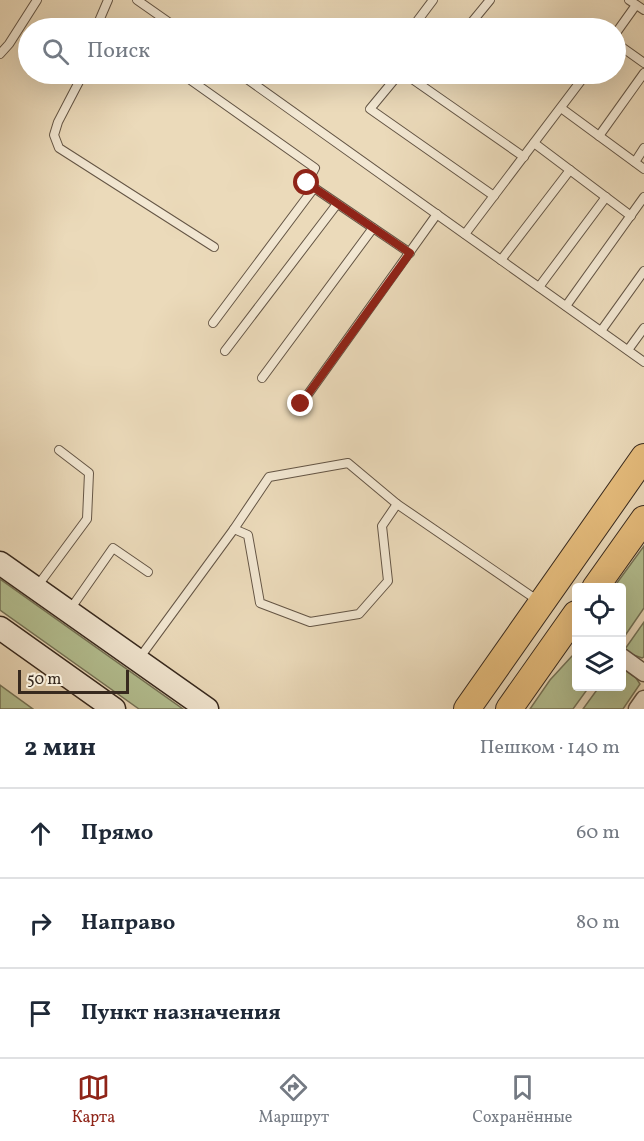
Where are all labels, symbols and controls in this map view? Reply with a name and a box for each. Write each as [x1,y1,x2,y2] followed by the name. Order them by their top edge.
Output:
[18,18,626,84] search box
[39,35,72,68] icon: search
[87,36,150,67] text: Поиск
[293,169,319,195] route start
[287,390,313,416] route end
[572,583,626,691] map controls
[572,583,626,637] button: locate
[572,637,626,691] button: layers
[18,667,129,694] scale bar
[27,669,61,691] text: 50 m
[24,730,96,766] text: 2 мин
[480,734,620,762] text: Пешком · 140 m
[24,817,57,850] icon: ahead
[81,818,153,849] text: Прямо
[576,819,620,847] text: 60 m
[24,907,57,940] icon: right
[81,908,175,939] text: Направо
[576,909,620,937] text: 80 m
[24,997,57,1030] icon: arrive
[81,998,281,1029] text: Пункт назначения
[72,1071,115,1129] tab: Карта
[258,1071,329,1129] tab: Маршрут
[472,1071,572,1129] tab: Сохранённые

